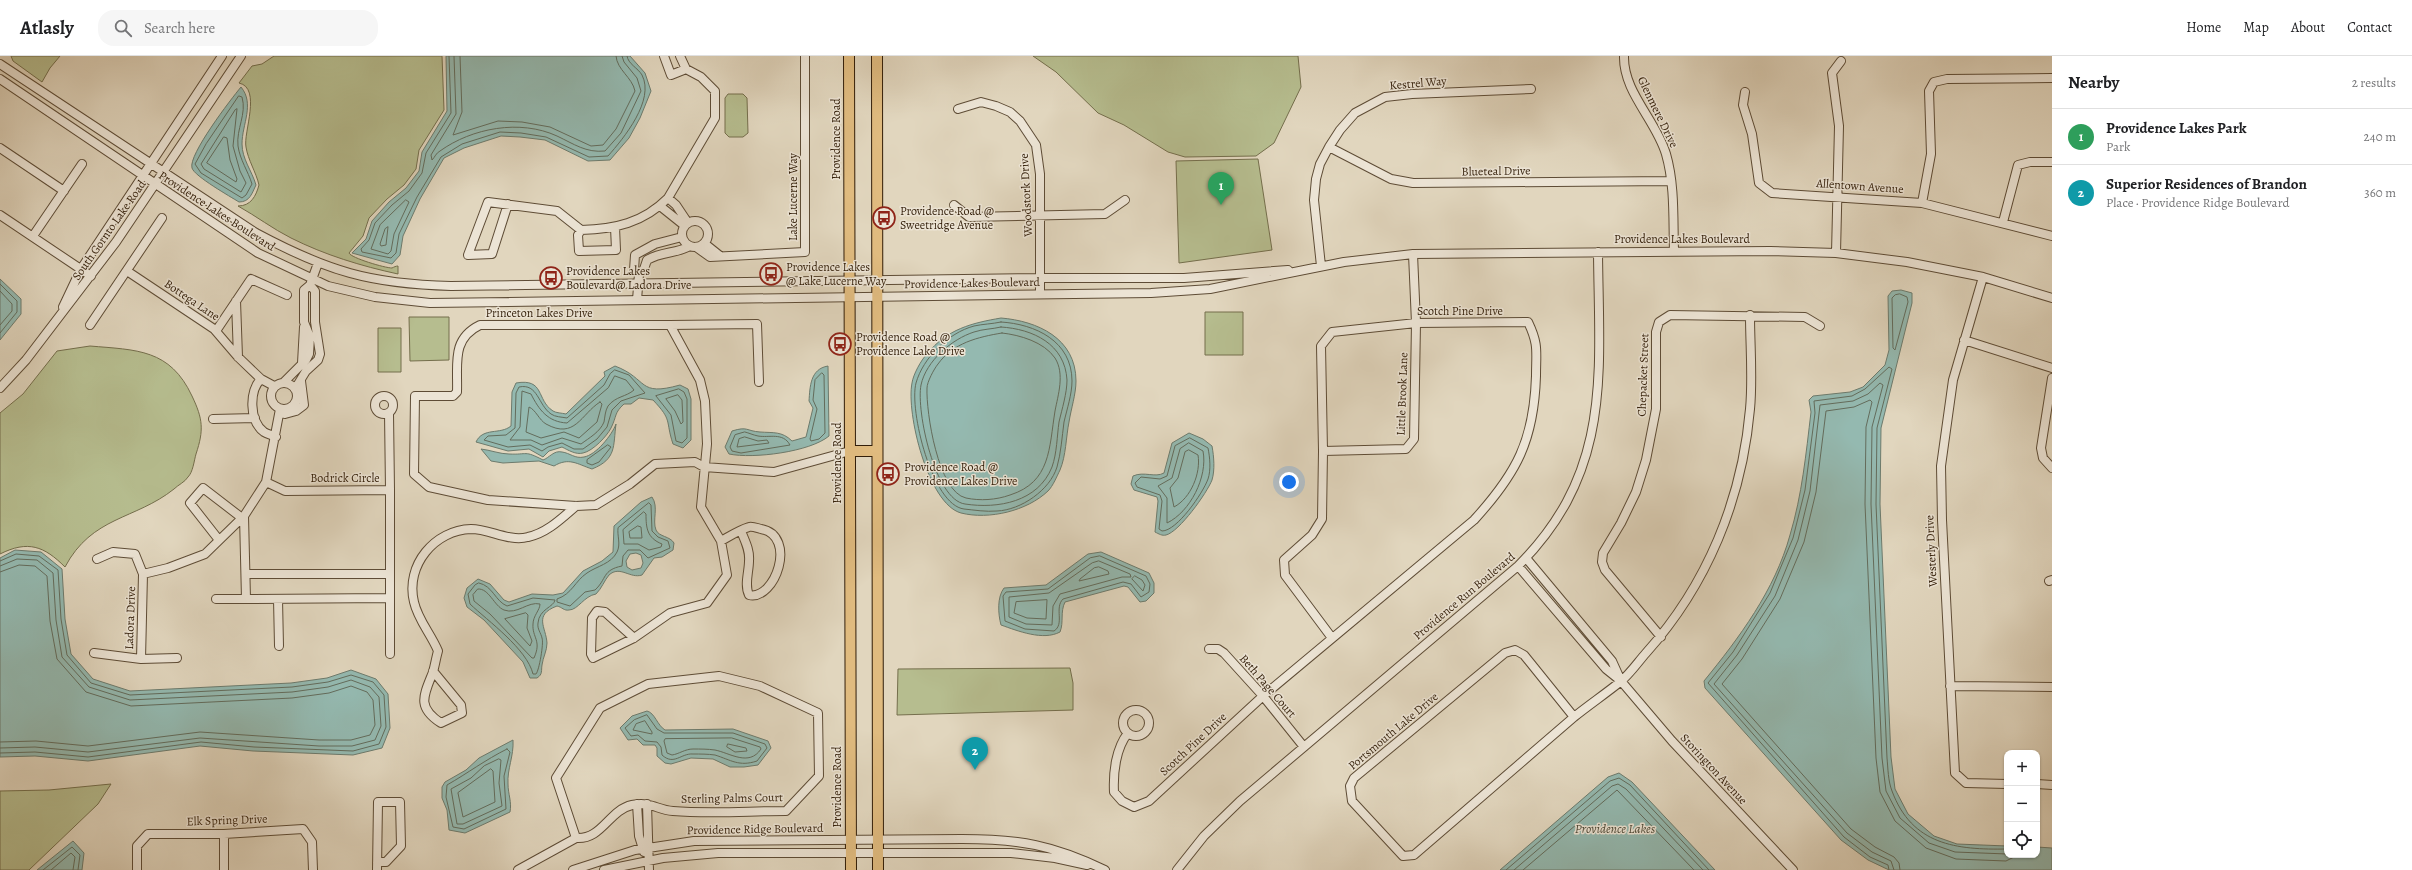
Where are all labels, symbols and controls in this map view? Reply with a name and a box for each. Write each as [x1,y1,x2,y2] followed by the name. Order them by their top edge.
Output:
[98,10,378,46] search box
[20,15,74,41] text: Atlasly
[112,17,134,39] icon: search
[144,18,215,38] text: Search here
[2186,18,2221,37] text: Home
[2243,18,2269,37] text: Map
[2291,18,2325,37] text: About
[2347,18,2392,37] text: Contact
[2068,71,2119,94] text: Nearby
[1389,72,1448,93] street label: Kestrel Way
[1634,74,1682,150] street label: Glenmere Drive
[2352,74,2396,91] text: 2 results
[828,98,844,180] street label: Providence Road
[2106,118,2246,138] text: Providence Lakes Park
[2079,128,2083,145] text: 1
[2364,128,2396,145] text: 240 m
[2106,138,2130,155] text: Park
[785,152,801,241] street label: Lake Lucerne Way
[1016,153,1036,238] street label: Woodstork Drive
[1461,162,1531,180] street label: Blueteal Drive
[156,167,279,255] street label: Providence Lakes Boulevard
[1208,172,1234,205] pin: 1
[2106,174,2307,194] text: Superior Residences of Brandon
[1815,175,1904,197] street label: Allentown Avenue
[68,176,150,283] street label: South Gornto Lake Road
[2078,184,2084,201] text: 2
[2364,184,2396,201] text: 360 m
[2106,194,2289,211] text: Place · Providence Ridge Boulevard
[900,203,994,233] place label: Providence Road @ Sweetridge Avenue
[871,205,897,231] bus stop icon: Providence Road @ Sweetridge Avenue
[1614,231,1751,247] street label: Providence Lakes Boulevard
[786,259,887,289] place label: Providence Lakes @ Lake Lucerne Way
[758,261,784,287] bus stop icon: Providence Lakes @ Lake Lucerne Way
[566,263,691,293] place label: Providence Lakes Boulevard@ Ladora Drive
[538,265,564,291] bus stop icon: Providence Lakes Boulevard@ Ladora Drive
[904,274,1041,292] street label: Providence Lakes Boulevard
[161,276,223,324] street label: Bottega Lane
[1417,303,1503,319] street label: Scotch Pine Drive
[485,305,593,321] street label: Princeton Lakes Drive
[856,329,965,359] place label: Providence Road @ Providence Lake Drive
[827,331,853,357] bus stop icon: Providence Road @ Providence Lake Drive
[1634,333,1652,417] street label: Chepacket Street
[1393,352,1411,436] street label: Little Brook Lane
[829,422,845,504] street label: Providence Road
[904,459,1017,489] place label: Providence Road @ Providence Lakes Drive
[875,461,901,487] bus stop icon: Providence Road @ Providence Lakes Drive
[310,470,380,486] street label: Bodrick Circle
[1279,472,1299,492] your location
[1921,515,1941,588] street label: Westerly Drive
[1410,548,1519,643] street label: Providence Run Boulevard
[121,586,139,650] street label: Ladora Drive
[1236,651,1300,721] street label: Beth Page Court
[1345,689,1441,773] street label: Portsmouth Lake Drive
[1156,709,1230,779] street label: Scotch Pine Drive
[1677,730,1751,808] street label: Storington Avenue
[962,737,988,770] pin: 2
[829,746,845,828] street label: Providence Road
[2004,750,2040,858] map controls
[2004,750,2040,786] button: +
[2004,786,2040,822] button: −
[681,789,783,807] street label: Sterling Palms Court
[186,811,268,829] street label: Elk Spring Drive
[686,820,824,838] street label: Providence Ridge Boulevard
[1575,820,1656,837] water label: Providence Lakes
[2004,822,2040,858] button: locate

